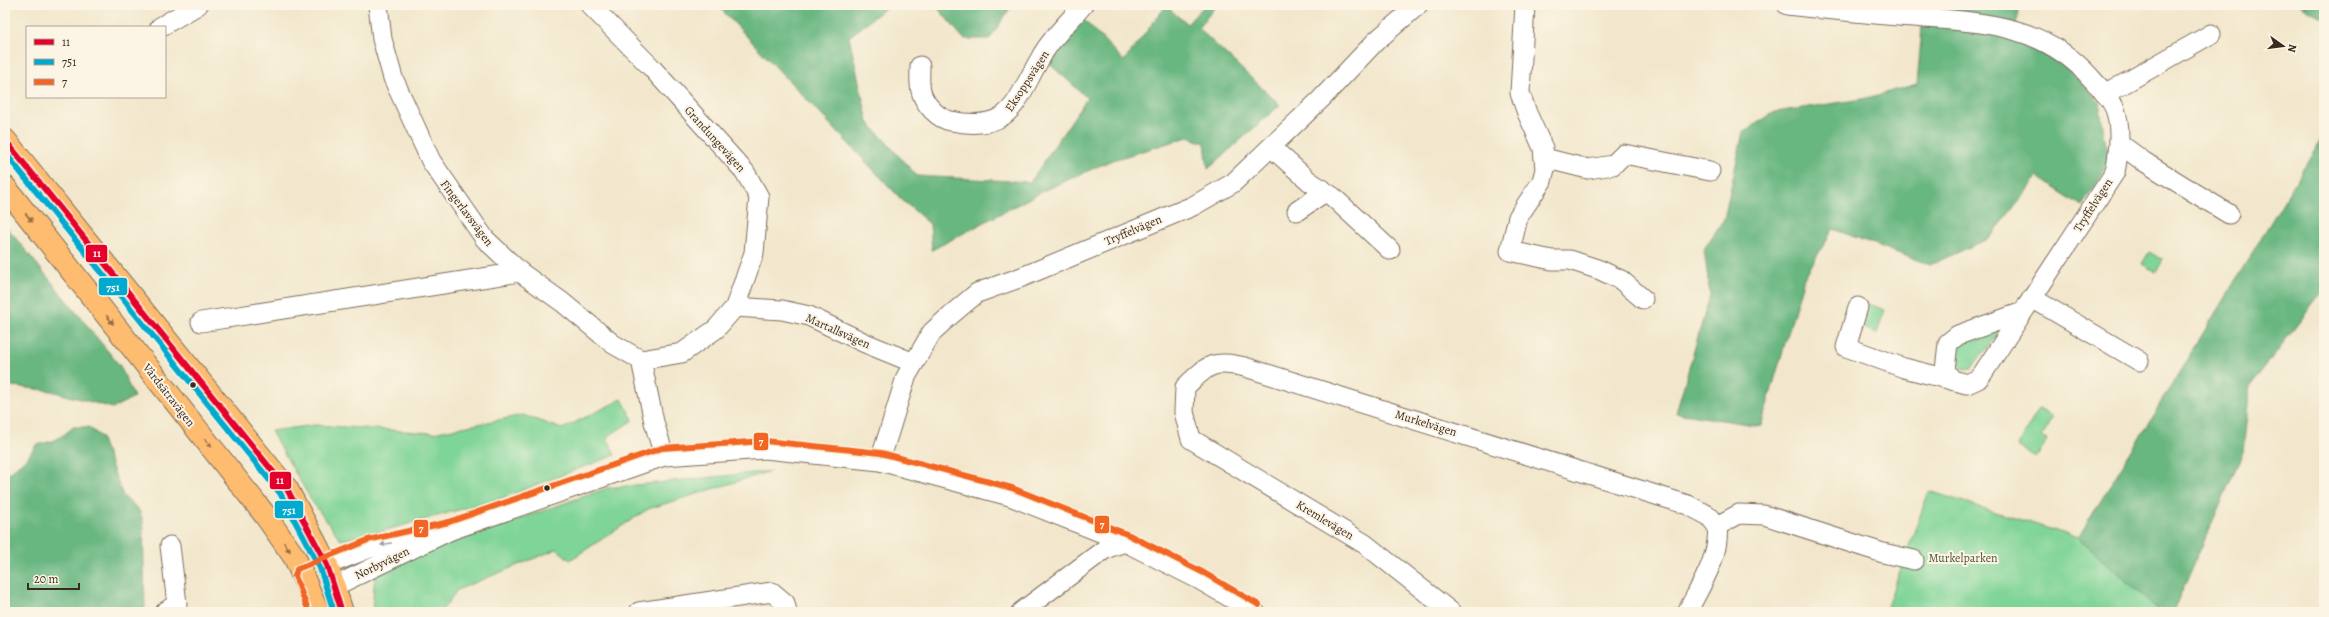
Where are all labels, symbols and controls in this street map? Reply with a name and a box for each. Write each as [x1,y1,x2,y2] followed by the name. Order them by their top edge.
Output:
[26,26,166,98] legend
[2263,26,2303,66] north arrow
[62,34,70,50] text: 11
[2284,43,2300,54] text: N
[1001,47,1053,115] street label: Eksoppsvägen
[62,54,76,70] text: 751
[62,74,68,90] text: 7
[681,102,749,176] street label: Grandungevägen
[2070,175,2116,235] street label: Tryffelvägen
[437,177,497,250] street label: Fingerlavsvägen
[1102,211,1164,249] street label: Tryffelvägen
[25,212,34,223] one-way arrow
[85,244,108,263] line badge: 11
[93,246,101,261] text: 11
[98,277,128,296] line badge: 751
[106,280,120,295] text: 751
[803,310,873,353] street label: Martallsvägen
[106,314,114,325] one-way arrow
[139,359,199,430] street label: Vårdsätravägen
[188,380,198,390] unlabelled marker
[1393,406,1459,440] street label: Murkelvägen
[753,432,769,451] line badge: 7
[759,434,764,449] text: 7
[204,438,213,449] one-way arrow
[269,471,292,490] line badge: 11
[276,473,284,488] text: 11
[542,483,552,493] unlabelled marker
[1293,497,1357,544] street label: Kremlevägen
[274,500,304,519] line badge: 751
[282,503,296,518] text: 751
[1094,515,1110,534] line badge: 7
[1100,517,1105,532] text: 7
[413,519,429,538] line badge: 7
[419,521,424,536] text: 7
[283,541,291,552] one-way arrow
[380,542,392,548] one-way arrow
[352,543,412,583] street label: Norbyvägen
[1928,550,1998,566] park label: Murkelparken
[28,565,79,591] scale bar
[34,571,58,587] text: 20 m

